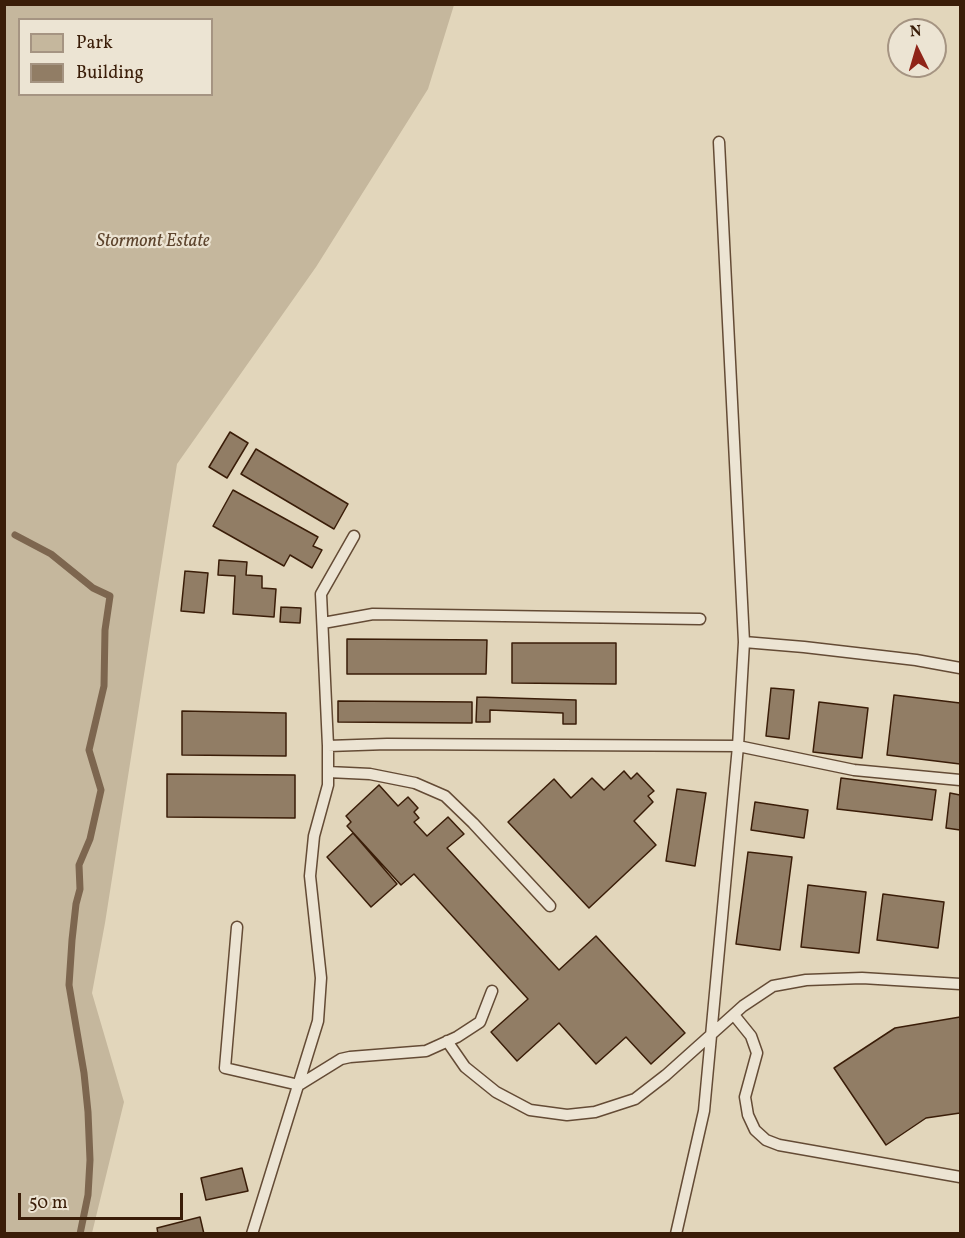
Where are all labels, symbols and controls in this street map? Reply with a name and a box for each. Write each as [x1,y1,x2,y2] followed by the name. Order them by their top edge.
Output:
[18,18,213,96] legend
[887,18,947,78] north arrow
[909,21,922,44] text: N
[76,31,113,56] text: Park
[76,61,144,86] text: Building
[96,232,210,254] park label: Stormont Estate
[21,1181,186,1219] scale bar
[29,1191,68,1216] text: 50 m

